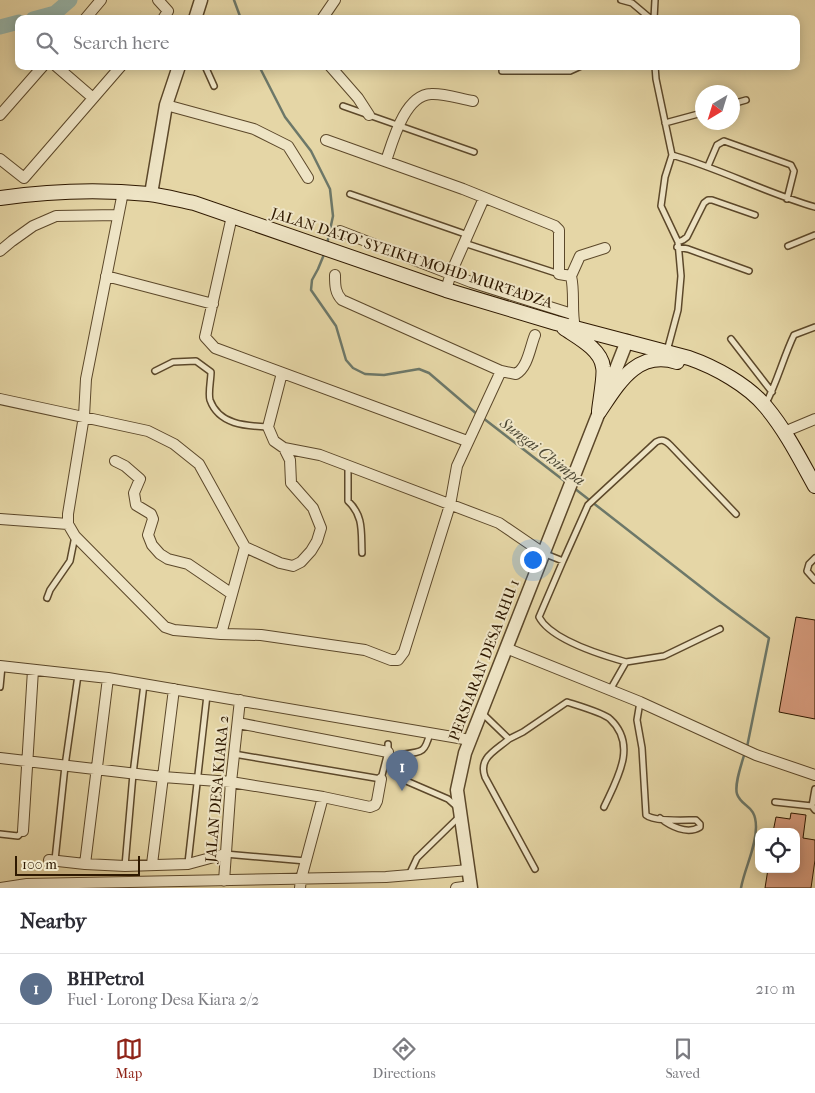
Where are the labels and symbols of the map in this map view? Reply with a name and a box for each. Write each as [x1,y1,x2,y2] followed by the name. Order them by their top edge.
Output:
[695,85,740,130] north arrow
[268,204,555,312] street label: JALAN DATO' SYEIKH MOHD MURTADZA
[496,413,589,490] water label: Sungai Chimpa
[520,547,546,573] your location
[445,577,523,743] street label: PERSIARAN DESA RHU 1
[202,714,232,864] street label: JALAN DESA KIARA 2
[386,750,418,791] pin: 1
[15,853,140,876] scale bar

